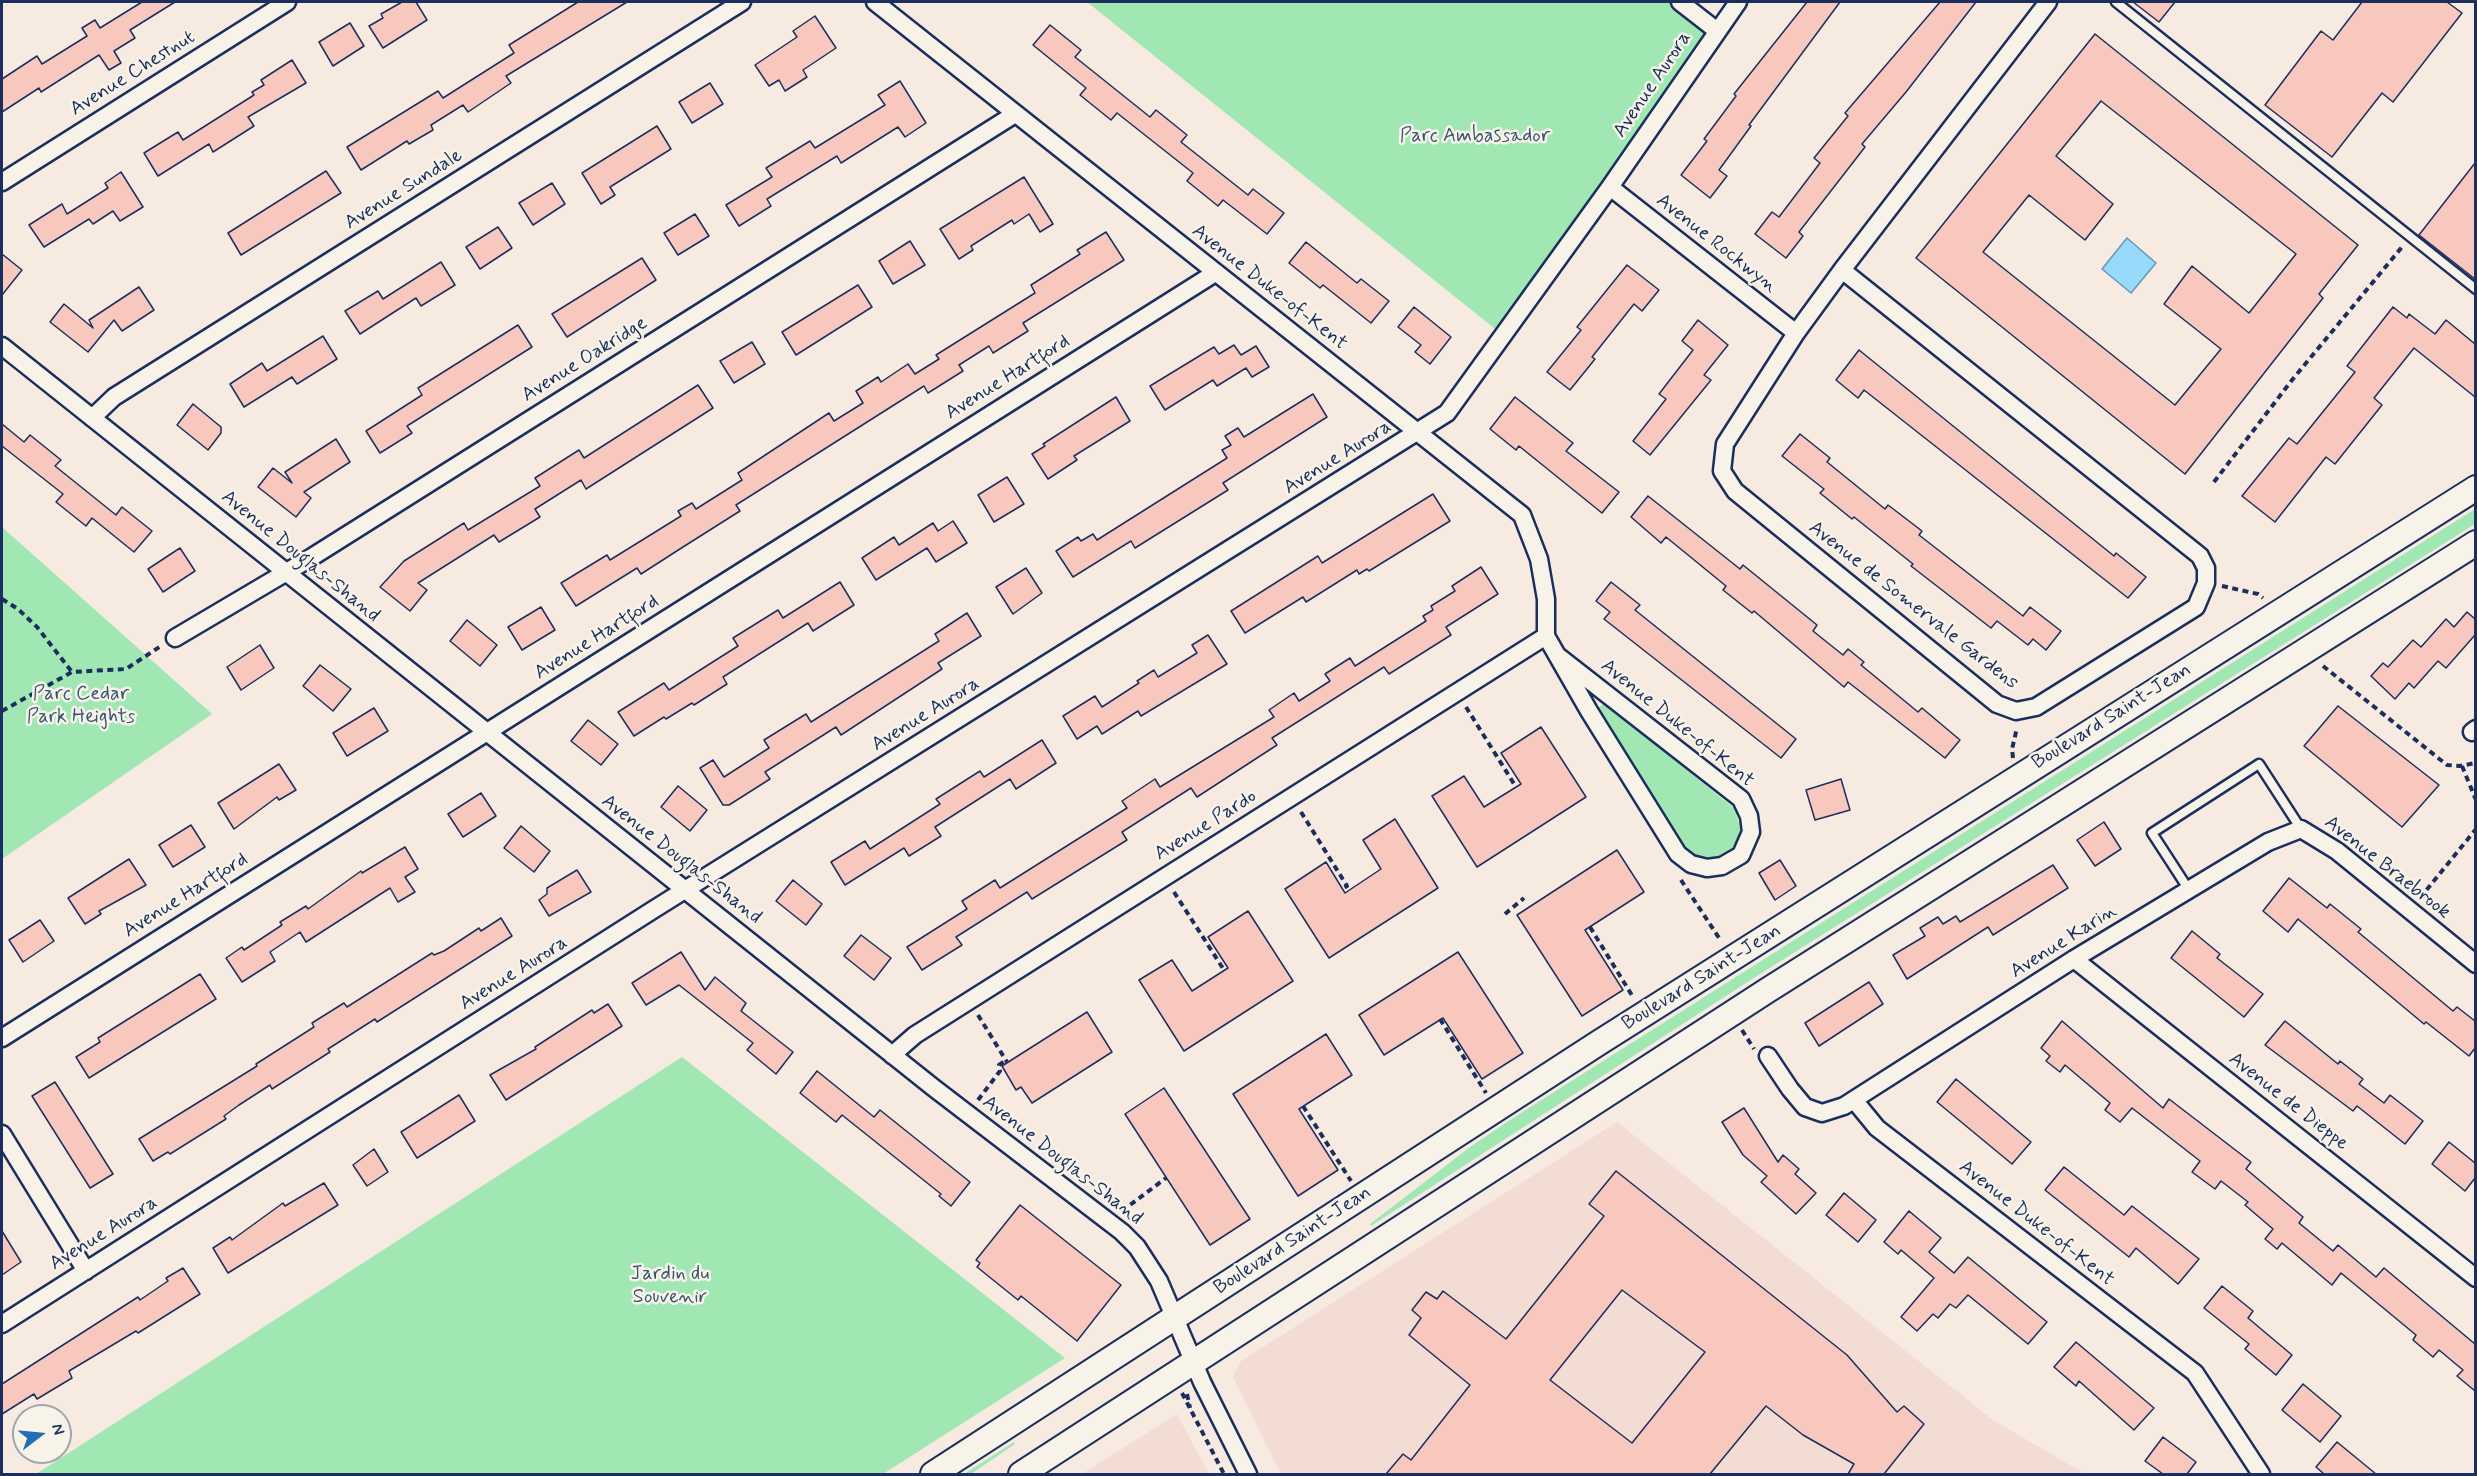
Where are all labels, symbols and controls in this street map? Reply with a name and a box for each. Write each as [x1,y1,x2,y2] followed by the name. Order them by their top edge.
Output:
[66,26,200,122] street label: Avenue Chestnut
[1609,27,1697,143] street label: Avenue Aurora
[1400,125,1550,149] park label: Parc Ambassador
[341,144,467,236] street label: Avenue Sundale
[1651,189,1781,299] street label: Avenue Rockwyn
[1186,220,1352,356] street label: Avenue Duke-of-Kent
[518,312,652,408] street label: Avenue Oakridge
[941,330,1075,426] street label: Avenue Hartford
[1280,415,1396,501] street label: Avenue Aurora
[216,486,384,628] street label: Avenue Douglas-Shand
[1803,517,2023,695] street label: Avenue de Somervale Gardens
[530,590,664,686] street label: Avenue Hartford
[1595,655,1759,793] street label: Avenue Duke-of-Kent
[2028,658,2196,776] street label: Boulevard Saint-Jean
[868,672,984,758] street label: Avenue Aurora
[27,683,135,730] park label: Parc Cedar Park Heights
[1150,785,1262,867] street label: Avenue Pardo
[596,790,766,930] street label: Avenue Douglas-Shand
[2319,811,2455,925] street label: Avenue Braebrook
[119,848,253,944] street label: Avenue Hartford
[2006,900,2122,984] street label: Avenue Karin
[1618,919,1786,1037] street label: Boulevard Saint-Jean
[456,931,572,1017] street label: Avenue Aurora
[2223,1048,2353,1156] street label: Avenue de Dieppe
[977,1091,1147,1231] street label: Avenue Douglas-Shand
[1953,1156,2119,1292] street label: Avenue Duke-of-Kent
[1210,1181,1376,1301] street label: Boulevard Saint-Jean
[46,1191,162,1277] street label: Avenue Aurora
[631,1263,709,1310] park label: Jardin du Souvenir
[12,1404,72,1464] north arrow
[46,1421,69,1437] text: N

